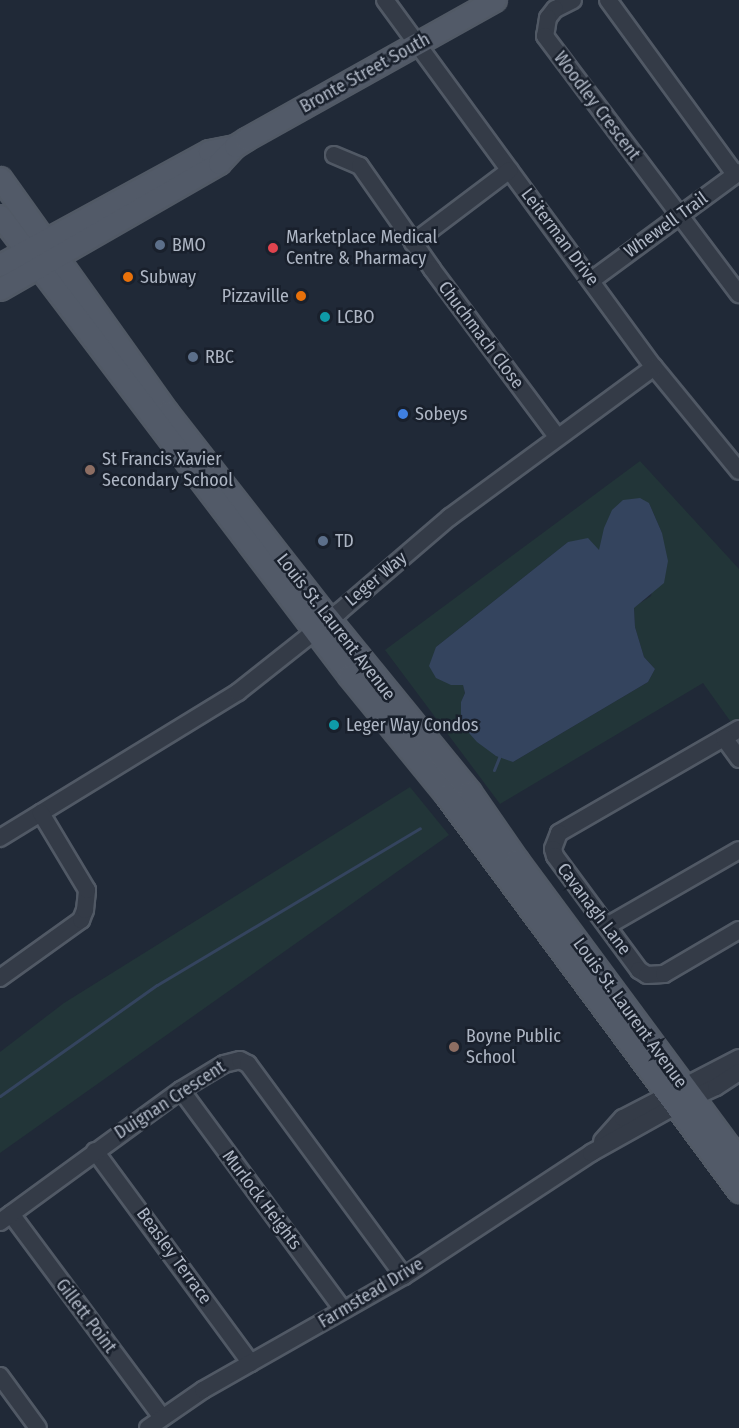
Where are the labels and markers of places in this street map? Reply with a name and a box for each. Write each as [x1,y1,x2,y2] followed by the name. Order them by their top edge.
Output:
[286,227,437,270] place label: Marketplace Medical Centre & Pharmacy
[172,234,206,256] place label: BMO
[153,238,167,252] marker: BMO
[264,239,282,257] marker: Marketplace Medical Centre & Pharmacy
[140,266,196,288] place label: Subway
[121,270,135,284] marker: Subway
[222,285,289,307] place label: Pizzaville
[294,289,308,303] marker: Pizzaville
[337,306,374,328] place label: LCBO
[318,310,332,324] marker: LCBO
[205,346,234,368] place label: RBC
[186,350,200,364] marker: RBC
[415,403,467,425] place label: Sobeys
[396,407,410,421] marker: Sobeys
[102,449,233,492] place label: St Francis Xavier Secondary School
[83,463,97,477] marker: St Francis Xavier Secondary School
[335,530,354,552] place label: TD
[316,534,330,548] marker: TD
[346,714,478,736] place label: Leger Way Condos
[327,718,341,732] marker: Leger Way Condos
[466,1026,561,1068] place label: Boyne Public School
[447,1040,461,1054] marker: Boyne Public School

